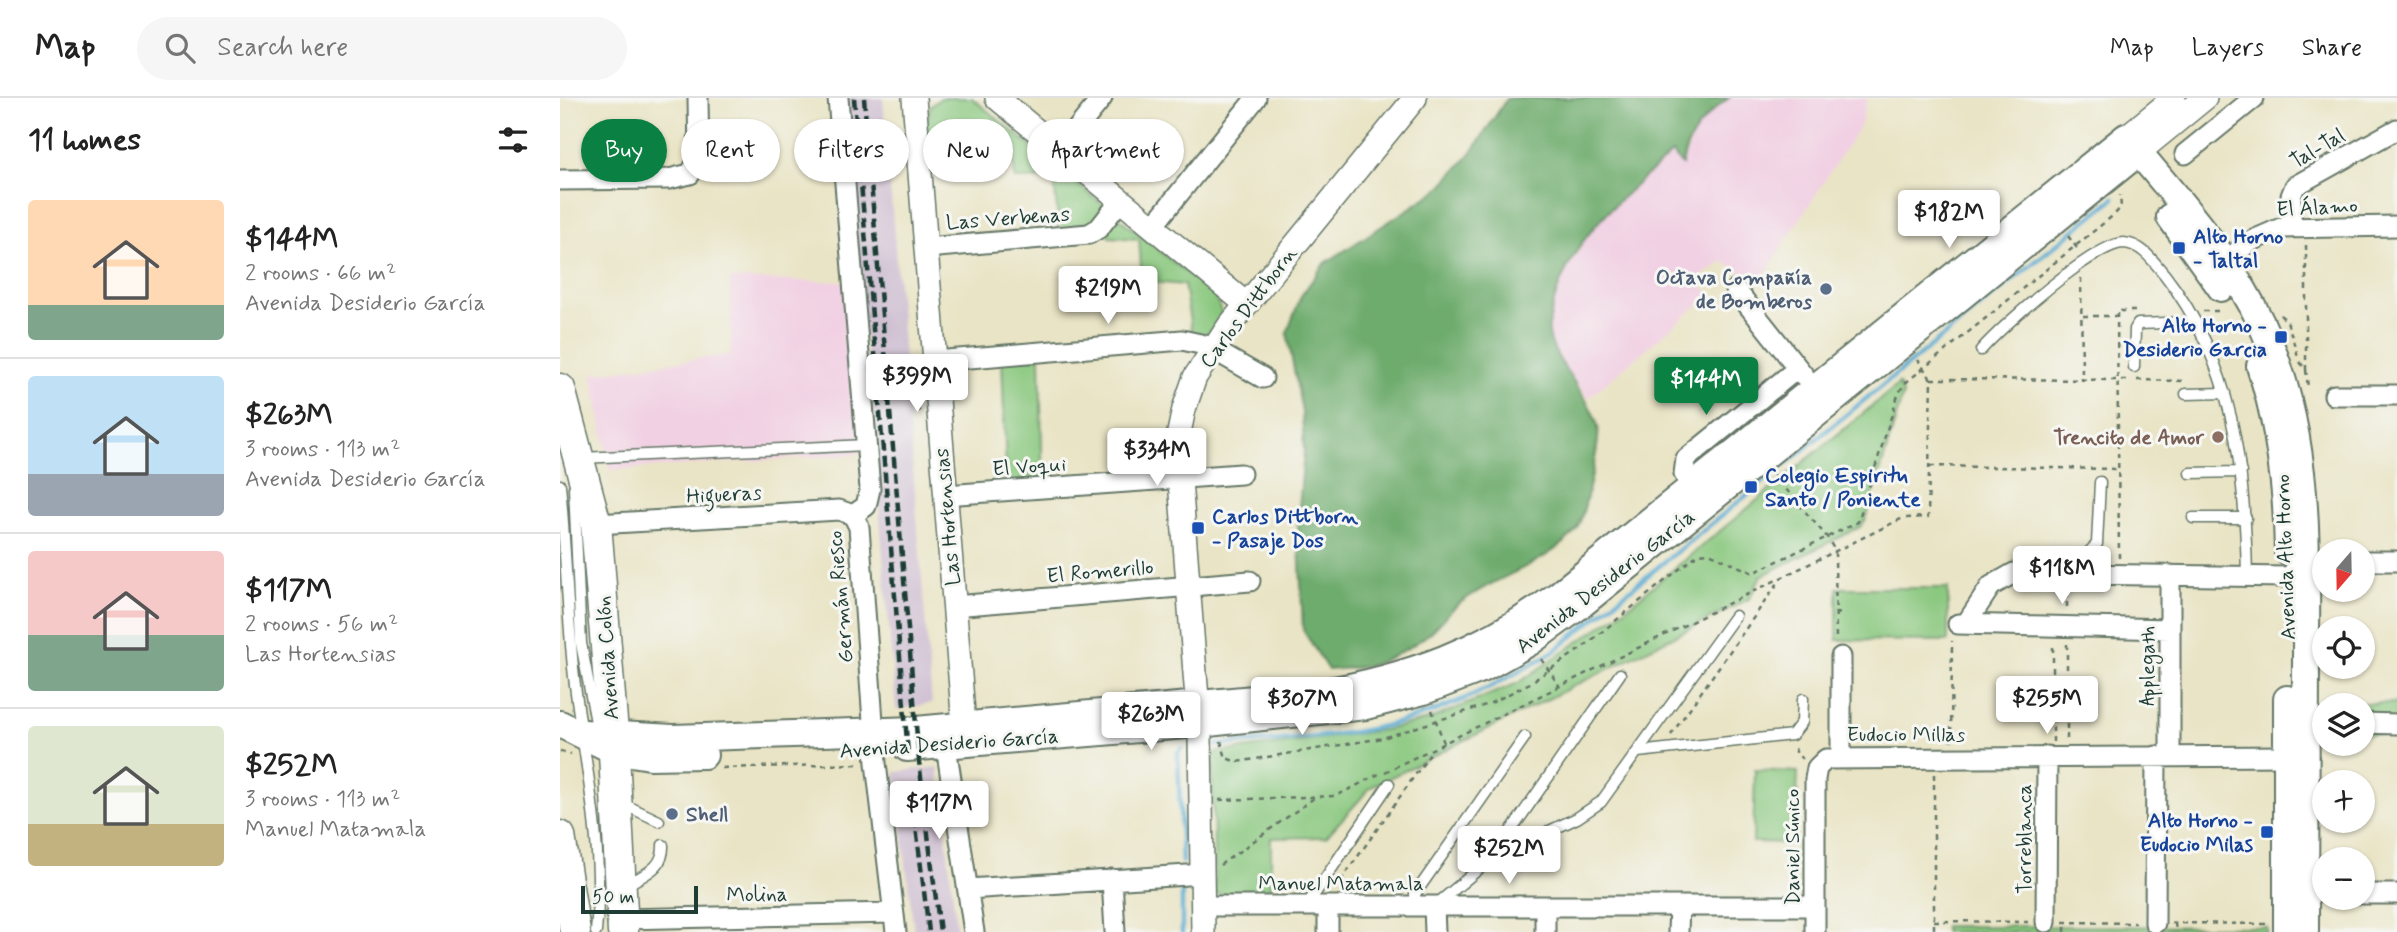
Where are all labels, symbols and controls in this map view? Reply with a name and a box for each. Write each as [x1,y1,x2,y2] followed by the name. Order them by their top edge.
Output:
[137,17,627,80] search box
[35,26,95,70] text: Map
[161,29,199,67] icon: search
[217,31,348,65] text: Search here
[2110,33,2154,64] text: Map
[2192,33,2264,64] text: Layers
[2302,33,2362,64] text: Share
[581,119,667,182] chip: Buy
[681,119,780,182] chip: Rent
[794,119,909,182] chip: Filters
[923,119,1013,182] chip: New
[1027,119,1184,182] chip: Apartment
[28,121,141,160] text: 11 homes
[494,121,532,159] icon: filters
[2285,122,2350,176] street label: Tal-Tal
[1900,190,1998,250] pin: $182M
[2276,192,2358,224] street label: El Álamo
[1914,198,1984,228] text: $182M
[945,201,1071,237] street label: Las Verbenas
[245,220,338,259] text: $144M
[2193,223,2283,275] place label: Alto Horno - Taltal
[84,228,168,312] icon: home
[1194,240,1304,374] street label: Carlos Dittborn
[2171,240,2187,256] marker: Alto Horno - Taltal
[245,259,396,289] text: 2 rooms · 66 m²
[1656,264,1813,316] place label: Octava Compañía de Bomberos
[1059,266,1157,326] pin: $219M
[1075,274,1141,304] text: $219M
[1818,281,1834,297] marker: Octava Compañía de Bomberos
[245,289,486,319] text: Avenida Desiderio García
[2123,312,2267,364] place label: Alto Horno - Desiderio Garcia
[2273,329,2289,345] marker: Alto Horno - Desiderio Garcia
[868,354,966,414] pin: $399M
[1657,358,1755,417] pin: $144M
[882,362,952,392] text: $399M
[1670,365,1742,395] text: $144M
[245,396,333,435] text: $263M
[84,404,168,488] icon: home
[2053,424,2205,452] place label: Trencito de Amor
[1108,428,1206,488] pin: $334M
[2210,429,2226,445] marker: Trencito de Amor
[245,435,400,465] text: 3 rooms · 113 m²
[1123,436,1191,466] text: $334M
[928,447,968,587] street label: Las Hortensias
[991,450,1067,484] street label: El Voqui
[1765,462,1921,514] place label: Colegio Espiritu Santo / Poniente
[245,465,486,495] text: Avenida Desiderio García
[2269,474,2303,640] street label: Avenida Alto Horno
[686,479,763,513] street label: Higueras
[1743,479,1759,495] marker: Colegio Espiritu Santo / Poniente
[1212,503,1359,555] place label: Carlos Dittborn - Pasaje Dos
[1510,503,1701,660] street label: Avenida Desiderio García
[1190,520,1206,536] marker: Carlos Dittborn - Pasaje Dos
[821,530,861,664] street label: Germán Riesco
[2312,539,2375,602] north arrow
[2312,539,2375,910] map controls
[2013,546,2111,606] pin: $118M
[1046,553,1155,591] street label: El Romerillo
[2029,554,2095,584] text: $118M
[245,571,332,610] text: $117M
[84,579,168,663] icon: home
[590,595,626,721] street label: Avenida Colón
[245,610,398,640] text: 2 rooms · 56 m²
[2312,616,2375,679] button: locate
[2134,626,2163,706] street label: Applegath
[245,640,396,670] text: Las Hortensias
[1998,676,2096,736] pin: $255M
[1253,678,1351,737] pin: $307M
[2012,684,2082,714] text: $255M
[1267,685,1337,715] text: $307M
[1102,692,1200,752] pin: $263M
[2312,693,2375,756] button: layers
[1117,700,1185,730] text: $263M
[1847,721,1965,749] street label: Eudocio Millas
[838,722,1060,766] street label: Avenida Desiderio García
[245,746,338,785] text: $252M
[84,754,168,838] icon: home
[2312,770,2375,833] button: +
[890,782,988,841] pin: $117M
[2011,784,2039,894] street label: Torreblanca
[245,785,400,815] text: 3 rooms · 113 m²
[906,789,972,819] text: $117M
[1779,789,1807,905] street label: Daniel Súnico
[686,801,728,829] place label: Shell
[664,806,680,822] marker: Shell
[2140,807,2254,859] place label: Alto Horno - Eudocio Milas
[245,815,426,845] text: Manuel Matamala
[2259,824,2275,840] marker: Alto Horno - Eudocio Milas
[1460,826,1558,886] pin: $252M
[1474,834,1544,864] text: $252M
[2312,847,2375,910] button: −
[1258,870,1424,898] street label: Manuel Matamala
[726,880,788,910] street label: Molina
[581,883,698,915] scale bar
[592,885,635,910] text: 50 m

